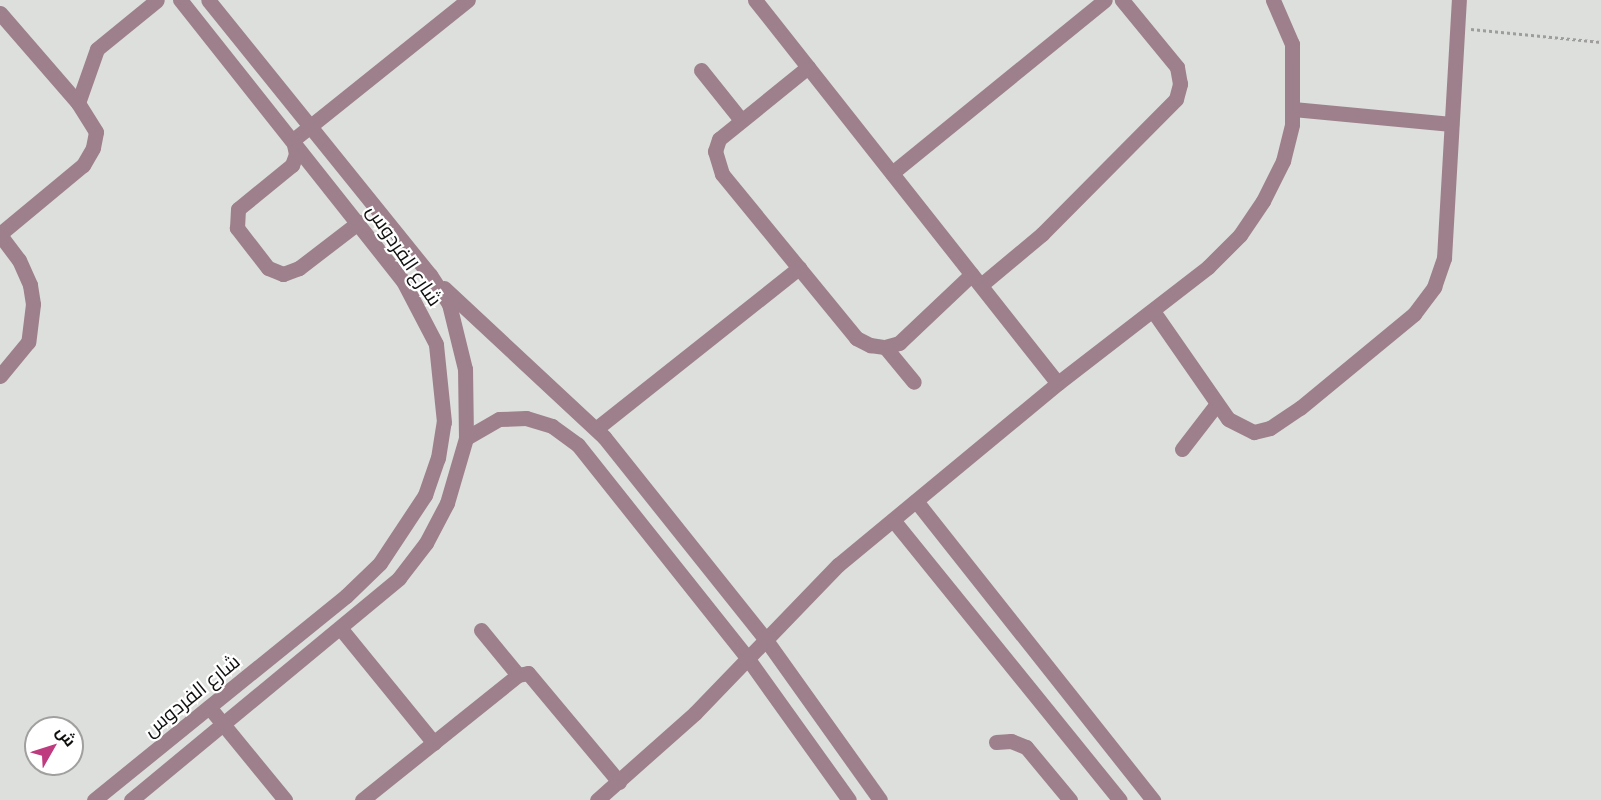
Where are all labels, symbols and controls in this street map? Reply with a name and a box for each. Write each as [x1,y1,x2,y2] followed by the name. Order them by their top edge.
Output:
[362,200,448,310] street label: شارع الفردوس
[138,649,244,741] street label: شارع الفردوس
[24,716,84,776] north arrow
[51,721,81,751] text: ش

